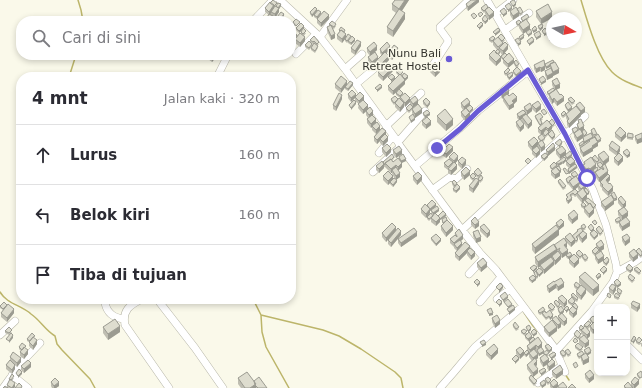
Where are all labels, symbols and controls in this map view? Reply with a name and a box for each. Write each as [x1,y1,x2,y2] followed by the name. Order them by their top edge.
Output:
[546,12,582,48] north arrow
[16,16,296,60] search box
[30,27,52,49] icon: search
[62,29,141,47] text: Cari di sini
[362,47,441,73] place label: Nunu Bali Retreat Hostel
[444,54,454,64] marker: Nunu Bali Retreat Hostel
[32,88,88,108] text: 4 mnt
[164,91,280,106] text: Jalan kaki · 320 m
[428,139,446,157] route end
[32,144,54,166] icon: ahead
[70,146,117,164] text: Lurus
[238,147,280,162] text: 160 m
[578,169,596,187] route start
[32,204,54,226] icon: left
[70,206,150,224] text: Belok kiri
[238,207,280,222] text: 160 m
[32,264,54,286] icon: arrive
[70,266,187,284] text: Tiba di tujuan
[594,304,630,376] map controls
[594,304,630,340] button: +
[594,340,630,376] button: −

